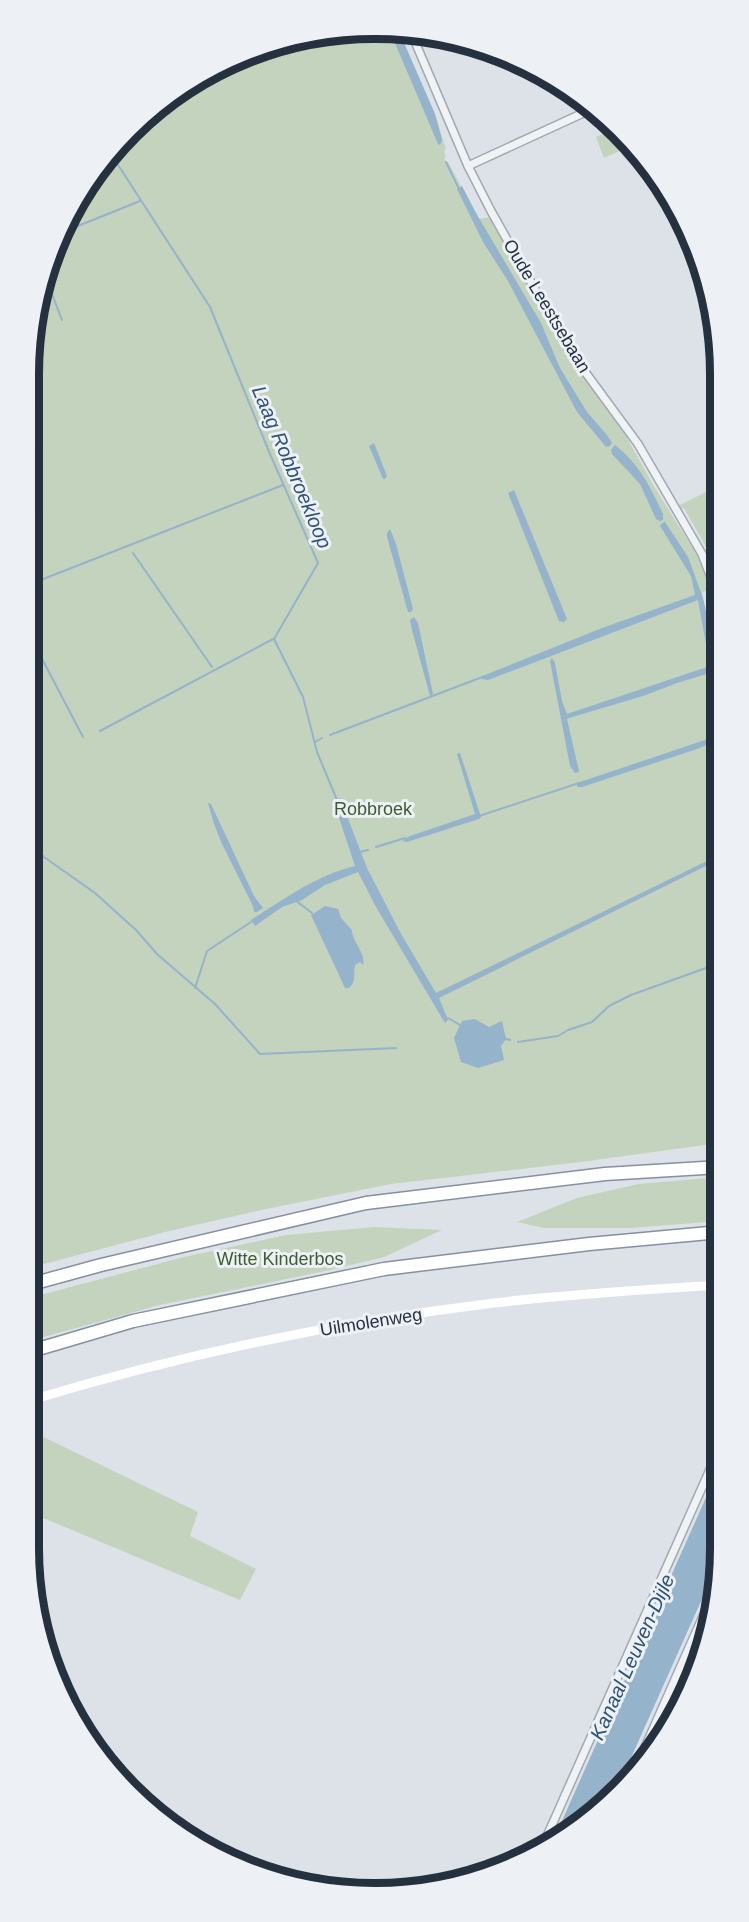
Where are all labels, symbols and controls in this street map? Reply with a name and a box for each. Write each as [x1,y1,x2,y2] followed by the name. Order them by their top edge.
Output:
[499,236,595,376] street label: Oude Leestsebaan
[248,382,336,552] water label: Laag Robbroekloop
[334,799,413,819] park label: Robbroek
[216,1249,344,1269] park label: Witte Kinderbos
[319,1304,423,1340] street label: Uilmolenweg
[586,1571,678,1743] water label: Kanaal Leuven-Dijle

